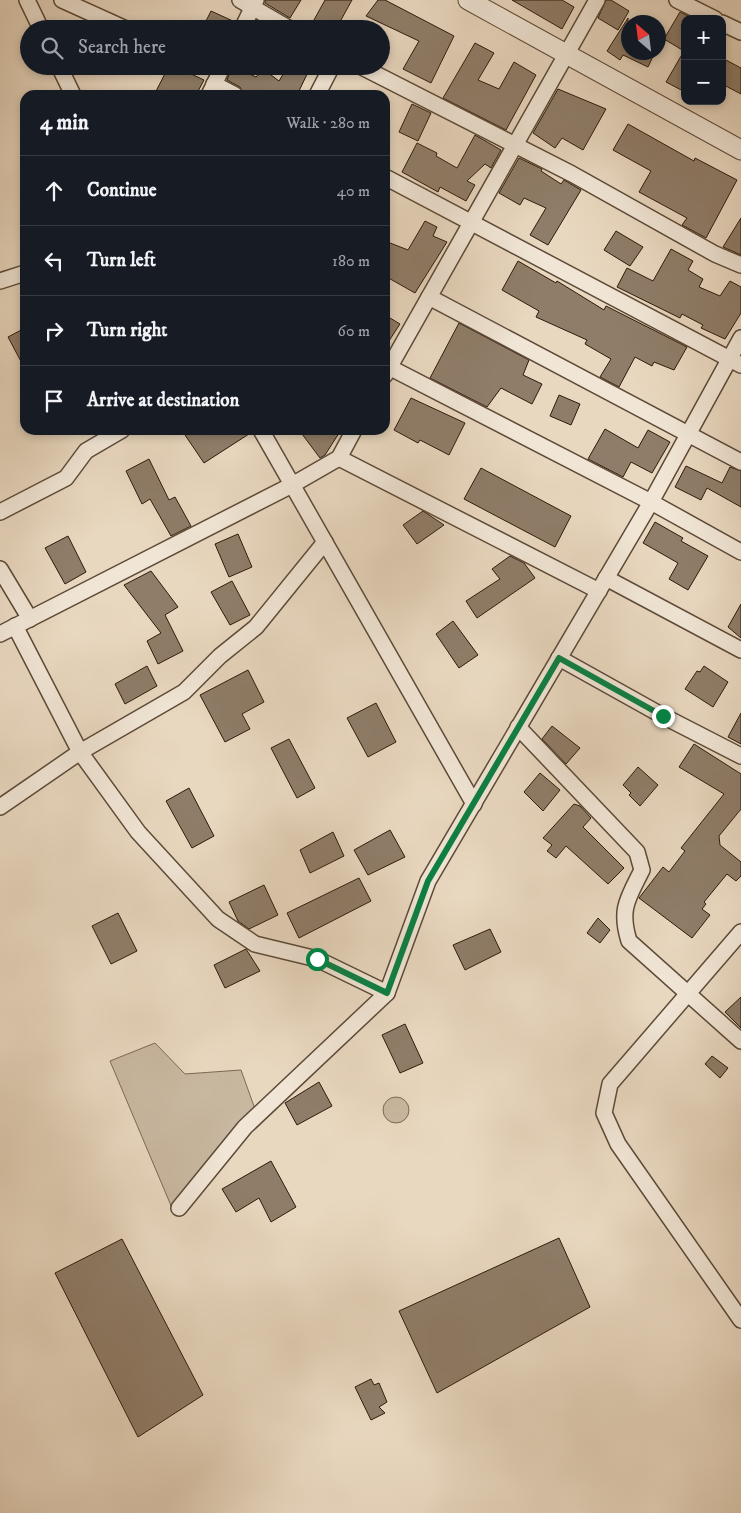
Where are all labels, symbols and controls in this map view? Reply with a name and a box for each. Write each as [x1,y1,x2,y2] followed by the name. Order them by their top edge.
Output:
[621,15,666,60] north arrow
[681,15,726,105] map controls
[681,15,726,60] button: +
[20,20,390,75] search box
[38,34,66,62] icon: search
[78,36,166,59] text: Search here
[681,60,726,105] button: −
[40,110,89,136] text: 4 min
[286,113,370,133] text: Walk · 280 m
[40,177,68,205] icon: ahead
[87,179,157,202] text: Continue
[337,181,370,201] text: 40 m
[40,247,68,275] icon: left
[87,249,156,272] text: Turn left
[332,251,370,271] text: 180 m
[40,317,68,345] icon: right
[87,319,167,342] text: Turn right
[338,321,370,341] text: 60 m
[40,387,68,415] icon: arrive
[87,389,239,412] text: Arrive at destination
[652,705,675,728] route end
[306,948,329,971] route start

